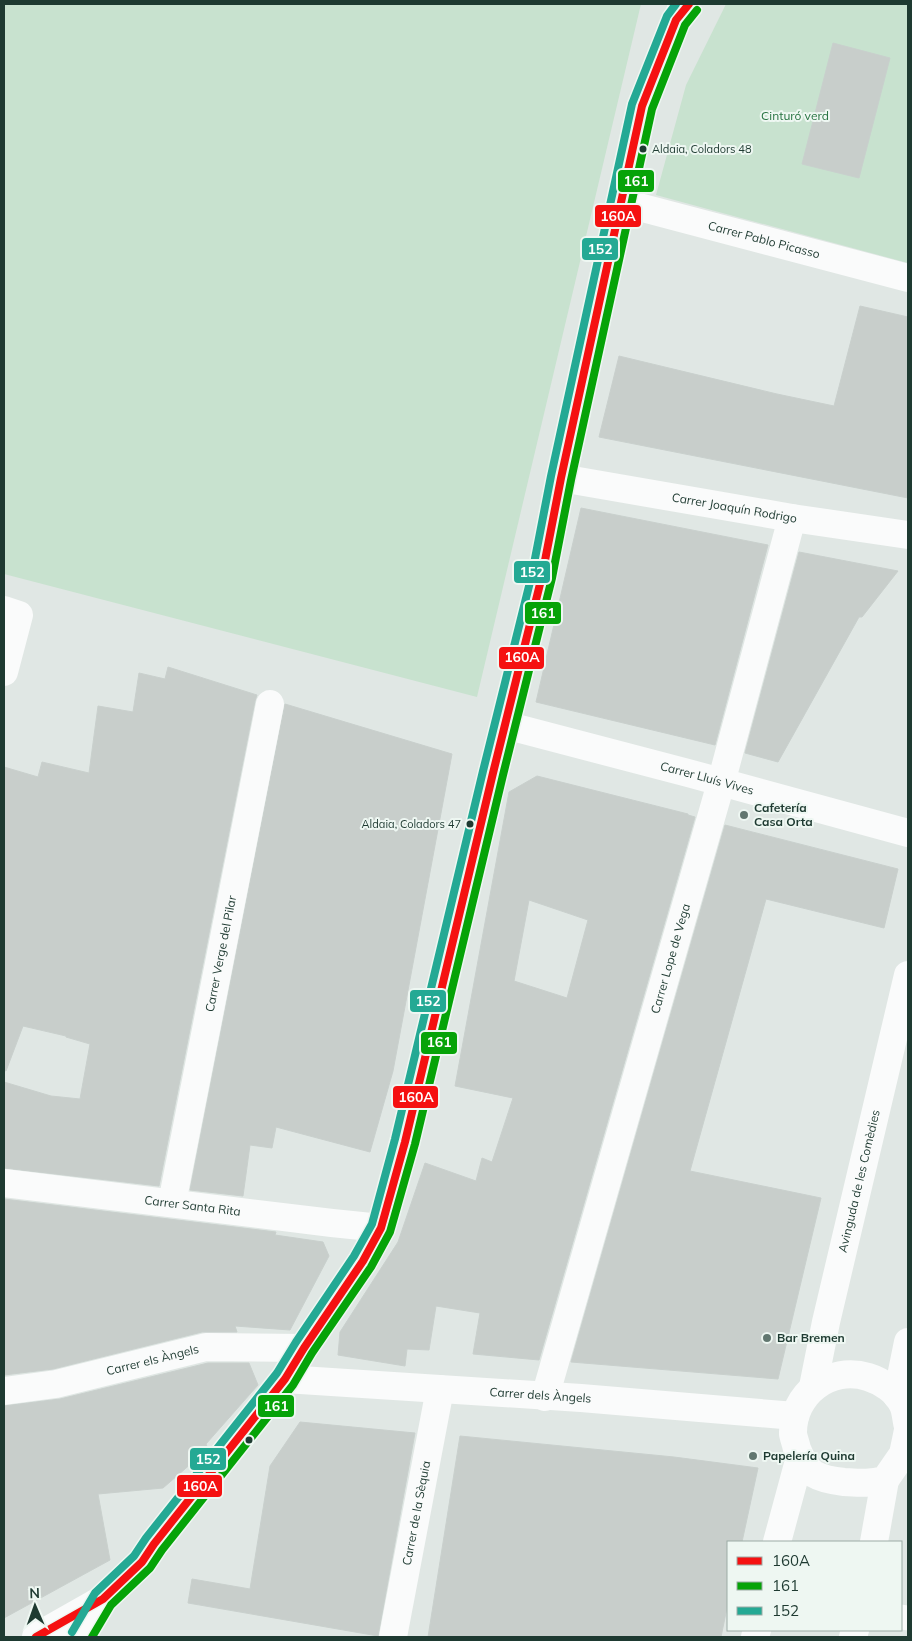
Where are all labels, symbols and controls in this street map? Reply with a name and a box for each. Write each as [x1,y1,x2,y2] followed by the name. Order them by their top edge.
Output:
[761,108,829,123] park label: Cinturó verd
[652,142,752,156] place label: Aldaia, Coladors 48
[638,144,648,154] marker: Aldaia, Coladors 48
[617,169,655,193] line badge: 161
[623,172,649,190] text: 161
[594,204,642,228] line badge: 160A
[600,207,636,225] text: 160A
[707,218,822,262] street label: Carrer Pablo Picasso
[581,237,619,261] line badge: 152
[587,240,613,258] text: 152
[671,489,798,526] street label: Carrer Joaquín Rodrigo
[513,560,551,584] line badge: 152
[519,563,545,581] text: 152
[524,601,562,625] line badge: 161
[530,604,556,622] text: 161
[498,646,545,670] line badge: 160A
[504,648,540,666] text: 160A
[659,758,756,798] street label: Carrer Lluís Vives
[754,800,813,829] place label: Cafetería Casa Orta
[738,809,750,821] marker: Cafetería Casa Orta
[362,817,461,831] place label: Aldaia, Coladors 47
[465,819,475,829] marker: Aldaia, Coladors 47
[202,894,239,1013] street label: Carrer Verge del Pilar
[647,902,693,1015] street label: Carrer Lope de Vega
[409,989,447,1013] line badge: 152
[415,992,441,1010] text: 152
[420,1031,458,1055] line badge: 161
[426,1033,452,1051] text: 161
[392,1085,439,1109] line badge: 160A
[398,1088,434,1106] text: 160A
[835,1108,883,1254] street label: Avinguda de les Comèdies
[144,1192,242,1219] street label: Carrer Santa Rita
[777,1330,845,1345] place label: Bar Bremen
[761,1332,773,1344] marker: Bar Bremen
[105,1341,200,1378] street label: Carrer els Àngels
[489,1384,592,1406] street label: Carrer dels Àngels
[257,1394,295,1418] line badge: 161
[263,1397,289,1415] text: 161
[244,1435,254,1445] unlabelled marker
[189,1447,227,1471] line badge: 152
[763,1448,855,1463] place label: Papelería Quina
[195,1450,221,1468] text: 152
[747,1450,759,1462] marker: Papelería Quina
[399,1460,433,1567] street label: Carrer de la Sèquia
[176,1474,223,1498] line badge: 160A
[182,1477,218,1495] text: 160A
[727,1541,902,1631] legend
[772,1551,810,1570] text: 160A
[772,1576,799,1595] text: 161
[10,1581,60,1631] north arrow
[29,1584,40,1602] text: N
[772,1601,799,1620] text: 152

